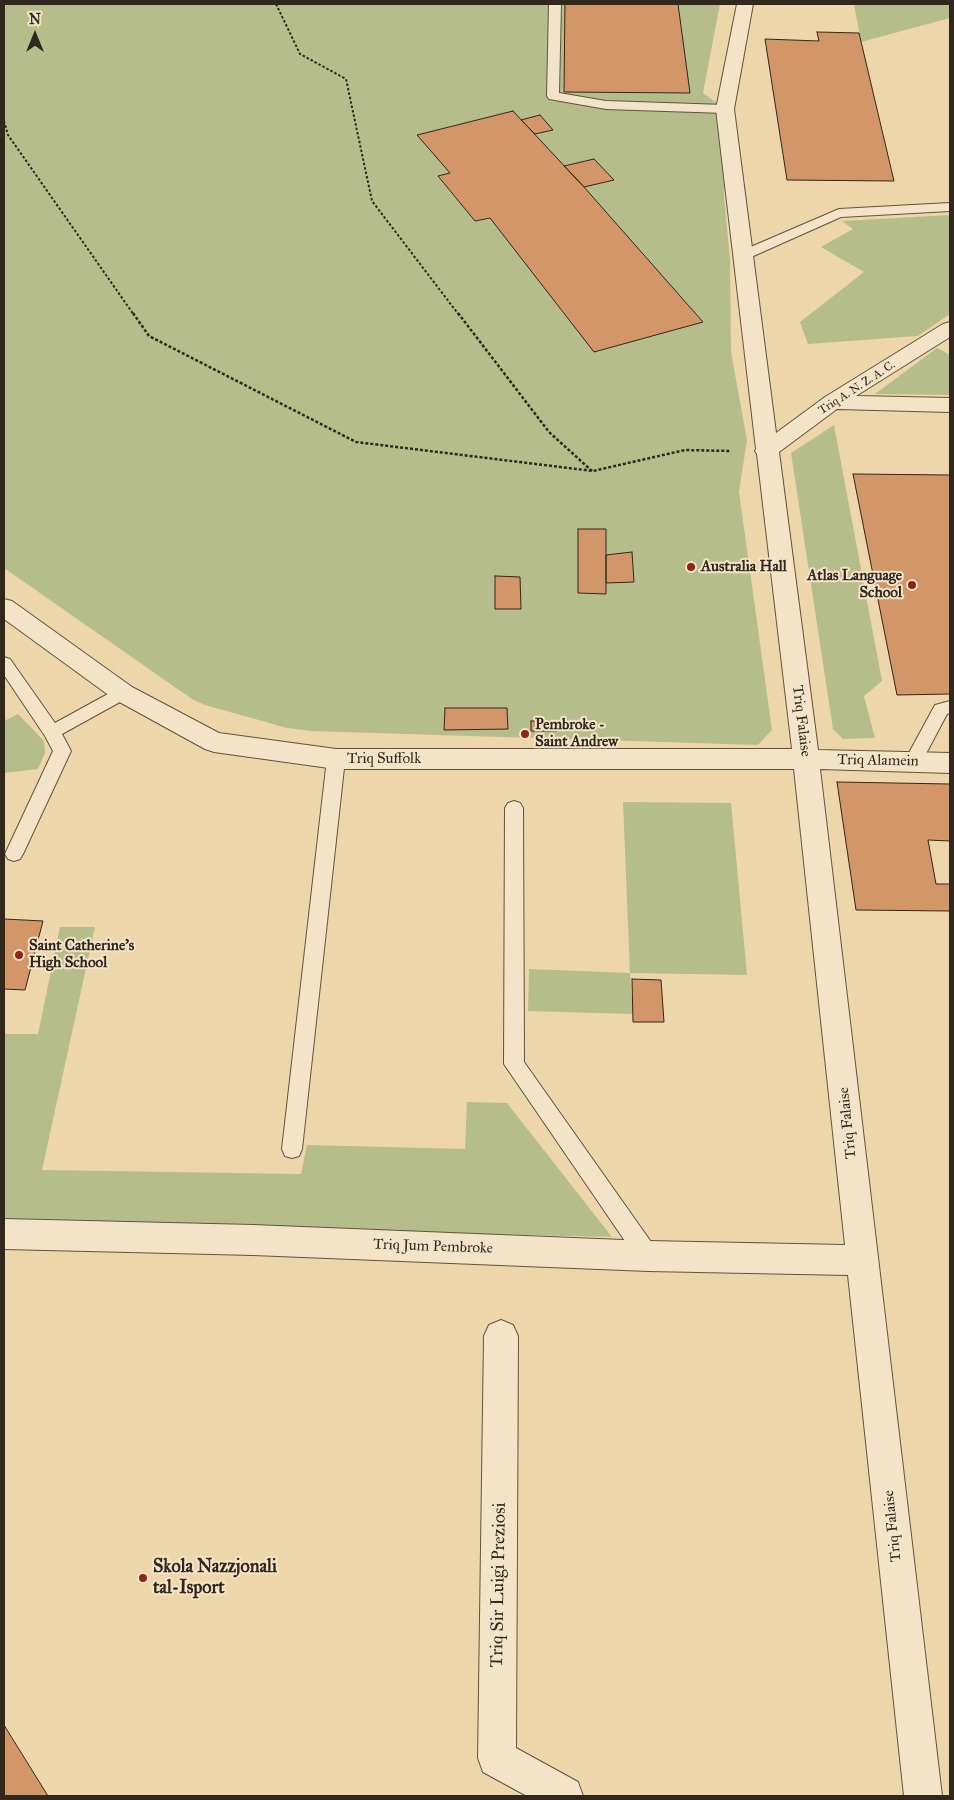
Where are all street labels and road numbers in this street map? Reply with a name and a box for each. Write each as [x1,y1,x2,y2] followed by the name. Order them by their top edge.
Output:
[816,358,898,418] street label: Triq A. N. Z. A. C.
[788,684,814,758] street label: Triq Falaise
[347,750,421,768] street label: Triq Suffolk
[837,751,919,771] street label: Triq Alamein
[835,1086,861,1160] street label: Triq Falaise
[373,1236,493,1258] street label: Triq Jum Pembroke
[880,1489,906,1563] street label: Triq Falaise
[487,1502,511,1668] street label: Triq Sir Luigi Preziosi

